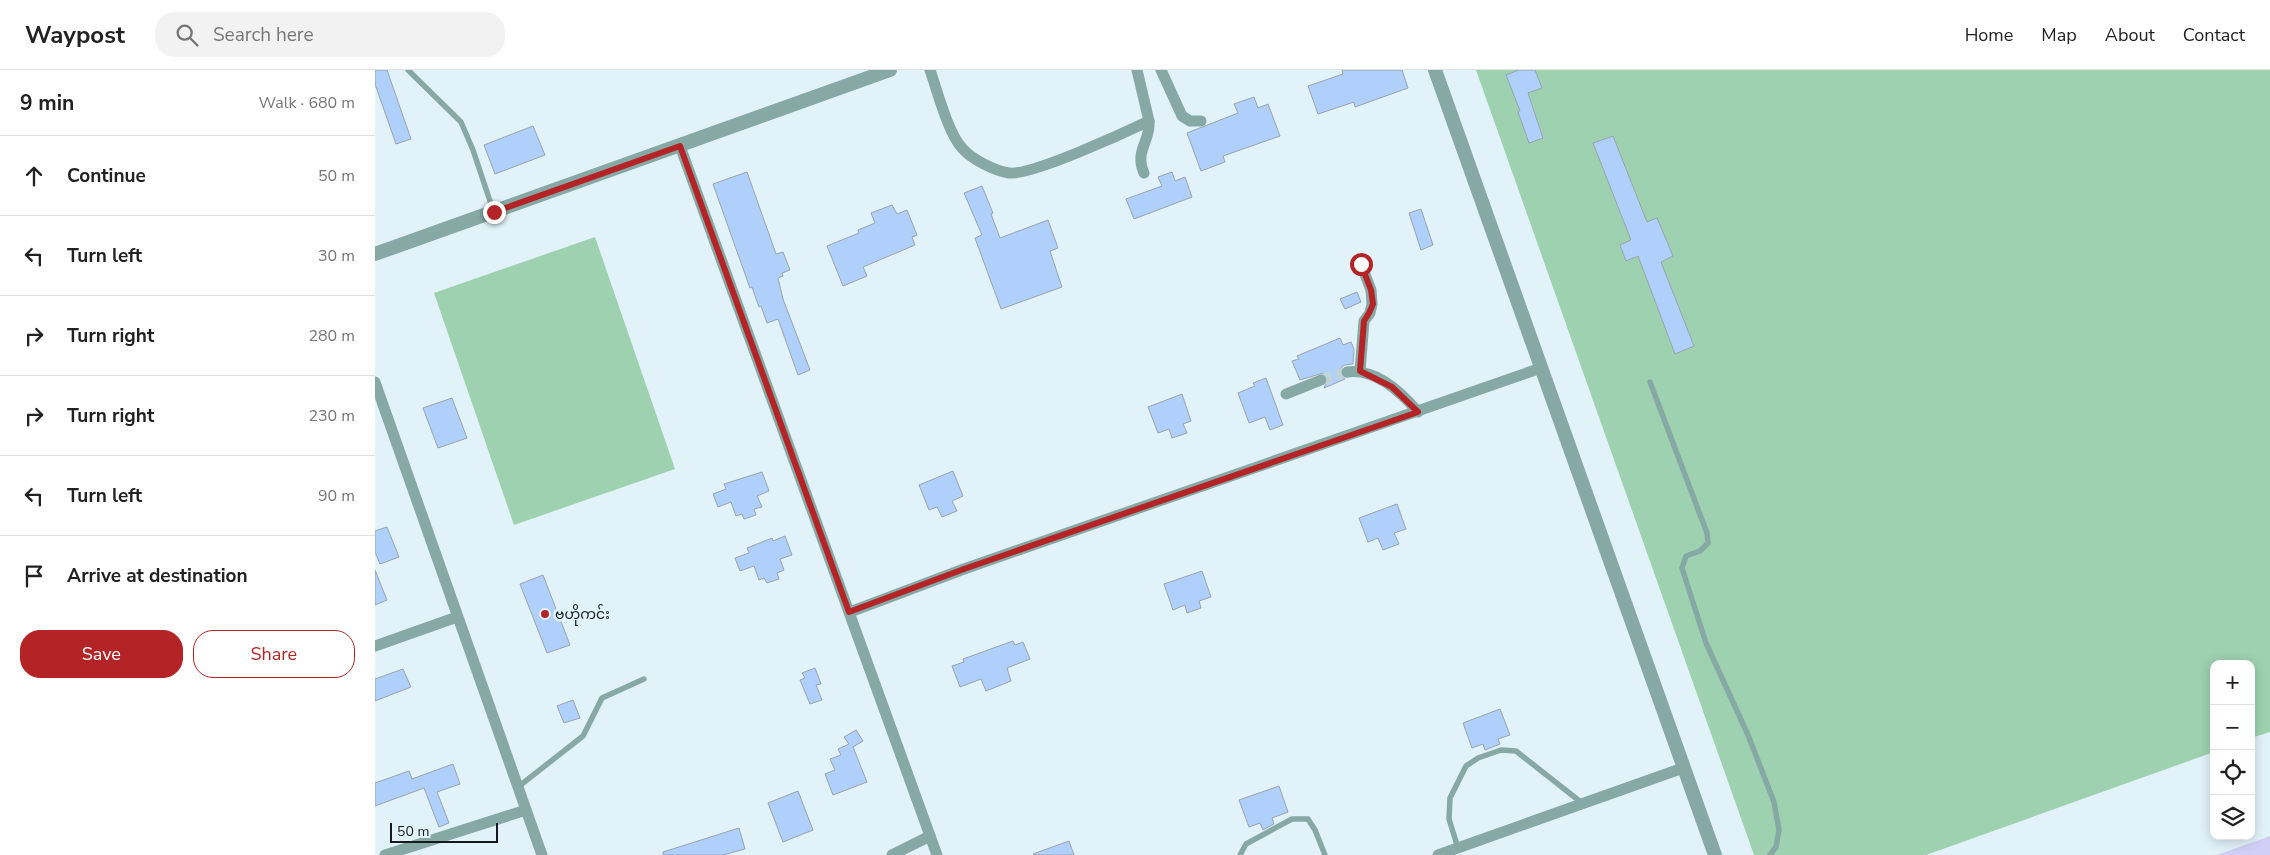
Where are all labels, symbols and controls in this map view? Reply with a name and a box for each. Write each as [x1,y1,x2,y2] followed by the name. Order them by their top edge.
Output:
[155,12,505,57] search box
[25,19,125,51] text: Waypost
[173,21,201,49] icon: search
[213,22,314,48] text: Search here
[1965,23,2013,47] text: Home
[2041,23,2077,47] text: Map
[2105,23,2155,47] text: About
[2183,23,2245,47] text: Contact
[20,89,74,117] text: 9 min
[259,92,355,114] text: Walk · 680 m
[20,162,48,190] icon: ahead
[67,163,146,189] text: Continue
[318,165,355,187] text: 50 m
[483,201,506,224] route end
[20,242,48,270] icon: left
[67,243,142,269] text: Turn left
[318,245,355,267] text: 30 m
[1350,253,1373,276] route start
[20,322,48,350] icon: right
[67,323,154,349] text: Turn right
[308,325,355,347] text: 280 m
[20,402,48,430] icon: right
[67,403,154,429] text: Turn right
[308,405,355,427] text: 230 m
[20,482,48,510] icon: left
[67,483,142,509] text: Turn left
[318,485,355,507] text: 90 m
[20,562,48,590] icon: arrive
[67,563,248,589] text: Arrive at destination
[555,604,610,626] place label: ဗဟိုကင်း
[539,608,551,620] marker: ဗဟိုကင်း
[20,630,183,678] button: Save
[193,630,355,678] button: Share
[2210,660,2255,840] map controls
[2210,660,2255,705] button: +
[2210,705,2255,750] button: −
[2210,750,2255,795] button: locate
[2210,795,2255,840] button: layers
[390,820,497,843] scale bar
[397,822,429,841] text: 50 m

